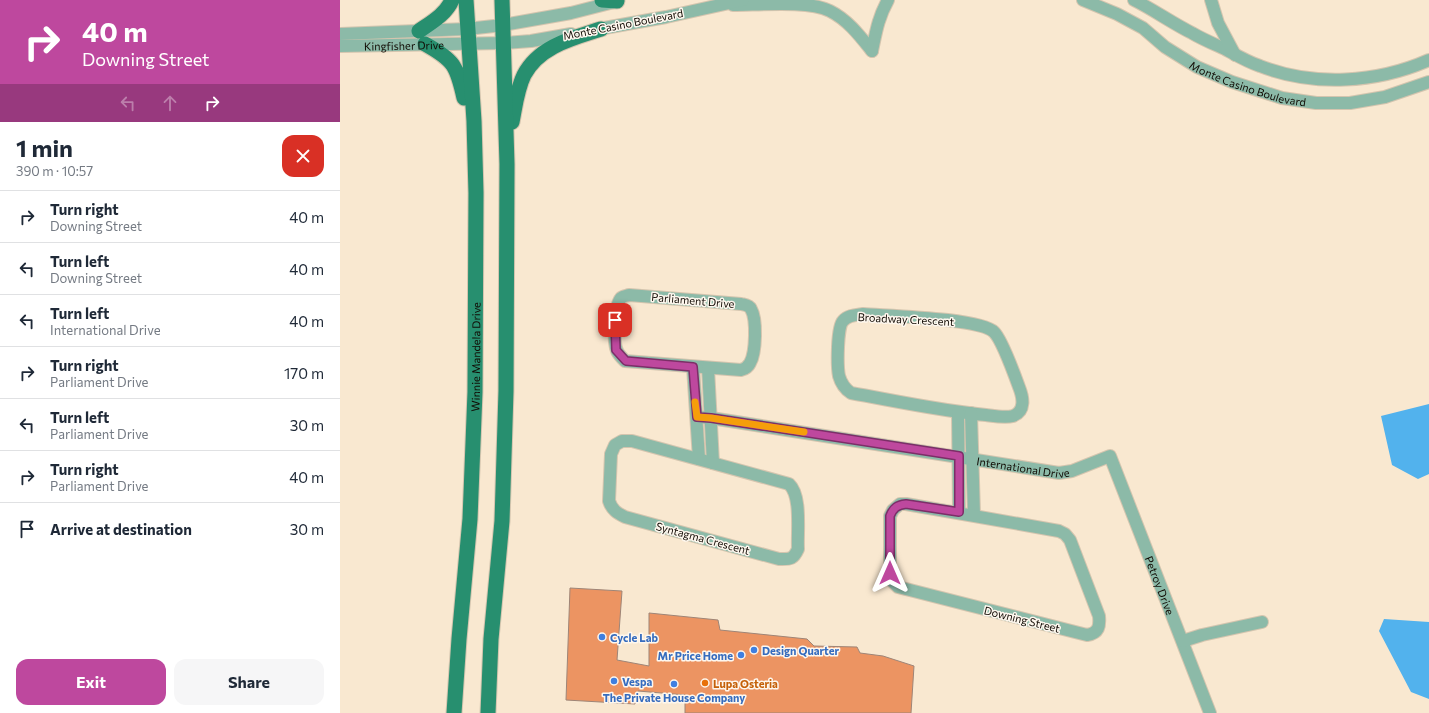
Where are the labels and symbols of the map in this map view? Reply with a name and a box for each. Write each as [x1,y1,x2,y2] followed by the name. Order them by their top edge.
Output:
[562,6,684,42] street label: Monte Casino Boulevard
[364,38,444,52] street label: Kingfisher Drive
[1187,58,1307,108] street label: Monte Casino Boulevard
[651,290,735,310] street label: Parliament Drive
[468,302,482,412] street label: Winnie Mandela Drive
[598,303,632,337] pin
[857,310,955,328] street label: Broadway Crescent
[976,454,1071,480] street label: International Drive
[655,519,752,557] street label: Syntagma Crescent
[869,552,911,594] position arrow
[1143,554,1178,617] street label: Petroy Drive
[983,603,1062,635] street label: Downing Street
[610,631,659,644] place label: Cycle Lab
[597,632,607,642] marker: Cycle Lab
[762,644,840,657] place label: Design Quarter
[749,645,759,655] marker: Design Quarter
[658,649,733,662] place label: Mr Price Home
[736,650,746,660] marker: Mr Price Home
[622,675,652,688] place label: Vespa
[609,676,619,686] marker: Vespa
[713,677,778,690] place label: Lupa Osteria
[700,678,710,688] marker: Lupa Osteria
[669,679,679,689] marker: The Private House Company
[603,691,745,704] place label: The Private House Company

